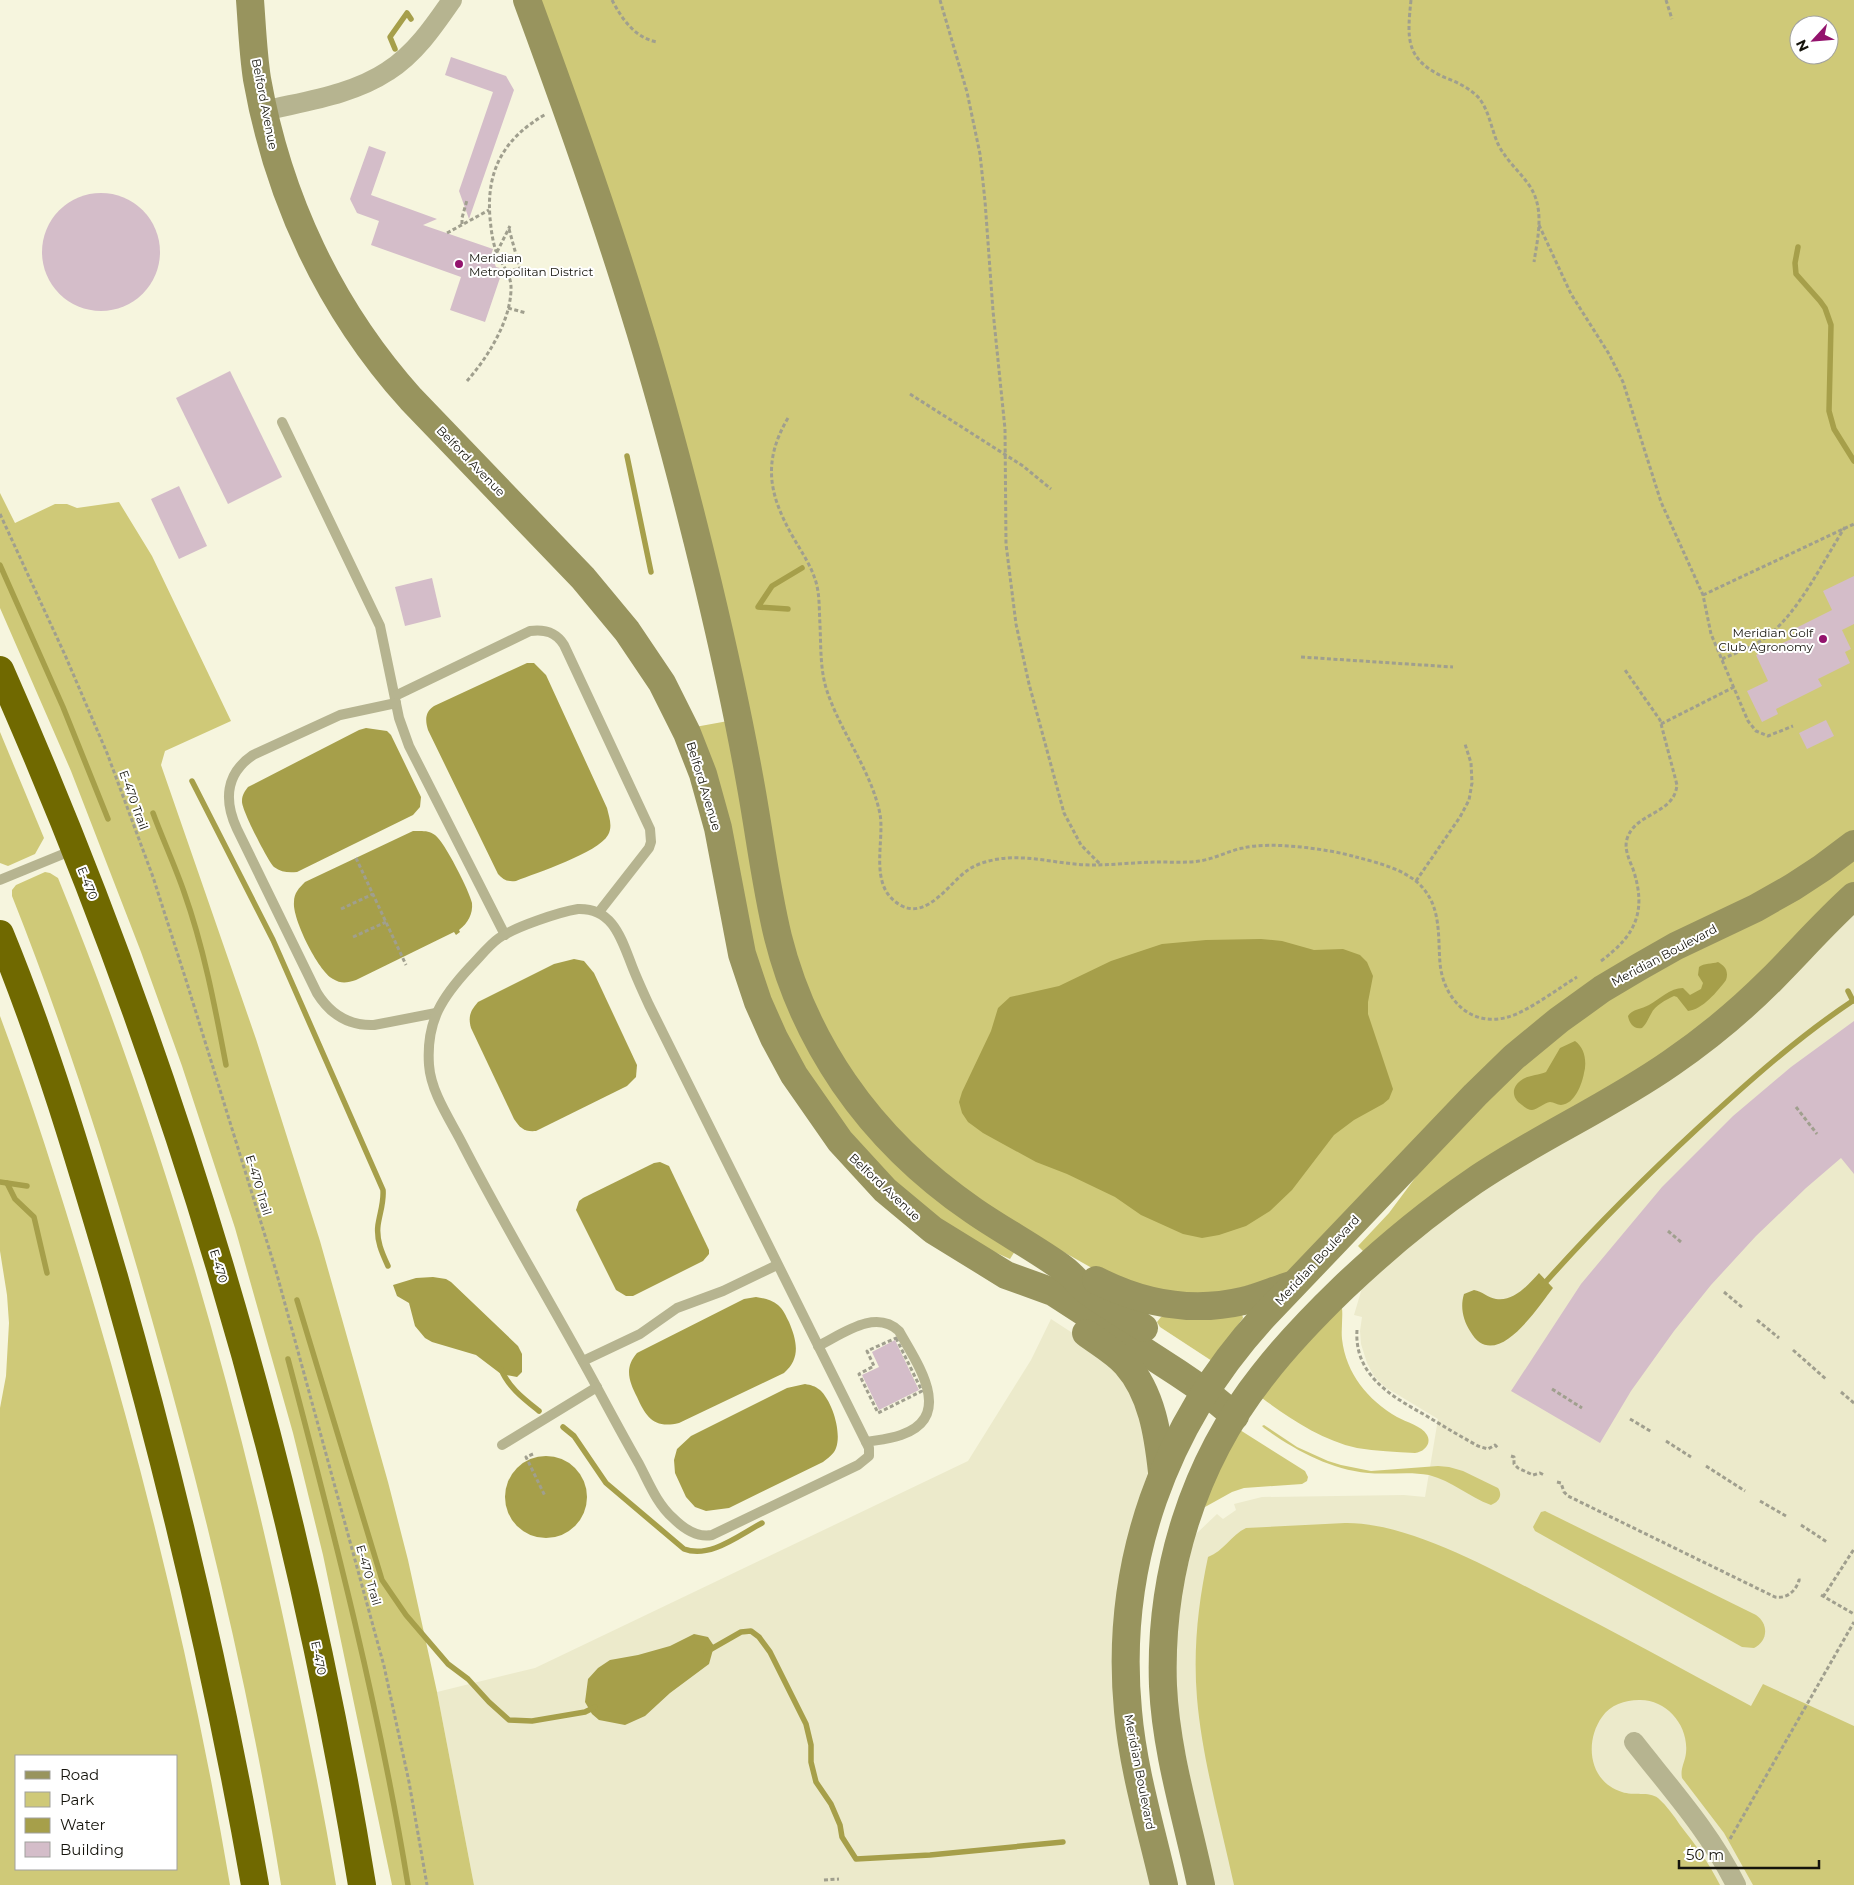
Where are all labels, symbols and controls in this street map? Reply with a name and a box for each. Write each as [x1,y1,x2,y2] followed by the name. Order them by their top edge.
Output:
[1789,15,1839,65] north arrow
[1792,37,1813,55] text: N
[249,57,281,151] street label: Belford Avenue
[469,250,593,279] place label: Meridian Metropolitan District
[453,258,465,270] marker: Meridian Metropolitan District
[434,423,508,499] street label: Belford Avenue
[1718,625,1814,654] place label: Meridian Golf Club Agronomy
[1817,633,1829,645] marker: Meridian Golf Club Agronomy
[683,740,725,832] street label: Belford Avenue
[116,768,152,832] street label: E-470 Trail
[75,864,101,902] street label: E-470
[1609,921,1719,989] street label: Meridian Boulevard
[846,1150,924,1224] street label: Belford Avenue
[243,1153,275,1217] street label: E-470 Trail
[1271,1212,1363,1308] street label: Meridian Boulevard
[207,1247,231,1285] street label: E-470
[353,1543,385,1607] street label: E-470 Trail
[308,1640,330,1677] street label: E-470
[1121,1713,1159,1831] street label: Meridian Boulevard
[15,1755,178,1870] legend
[60,1765,99,1784] text: Road
[60,1790,94,1809] text: Park
[60,1815,106,1834] text: Water
[1679,1838,1819,1870] scale bar
[60,1840,124,1859] text: Building
[1686,1845,1724,1864] text: 50 m

